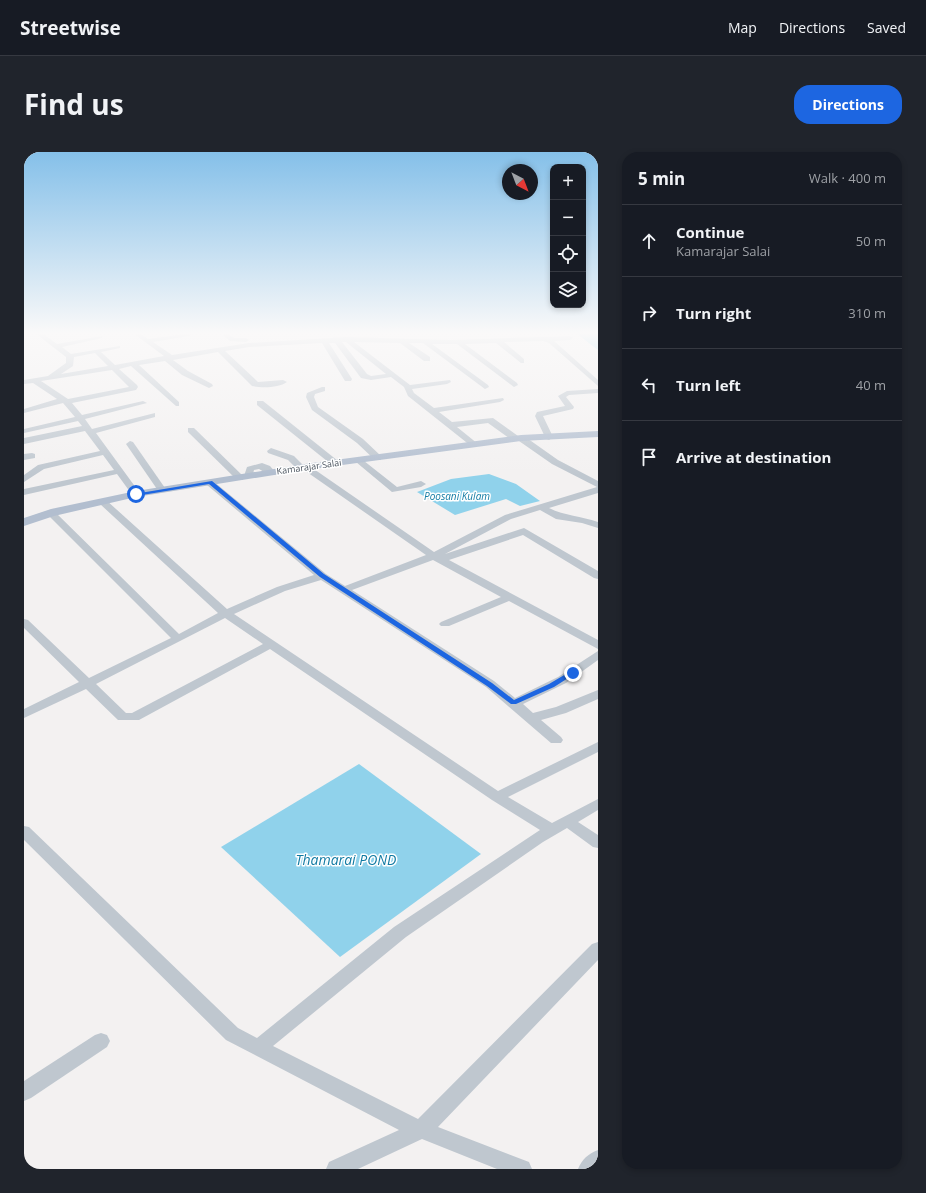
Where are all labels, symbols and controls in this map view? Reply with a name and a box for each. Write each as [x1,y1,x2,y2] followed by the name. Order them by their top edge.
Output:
[20,15,121,41] text: Streetwise
[728,18,757,37] text: Map
[779,18,845,37] text: Directions
[867,18,906,37] text: Saved
[24,85,124,123] text: Find us
[794,85,902,124] button: Directions
[502,164,538,200] north arrow
[550,164,586,308] map controls
[550,164,586,200] button: +
[638,167,685,190] text: 5 min
[809,169,886,187] text: Walk · 400 m
[550,200,586,236] button: −
[676,222,744,242] text: Continue
[638,230,660,252] icon: ahead
[856,232,886,250] text: 50 m
[550,236,586,272] button: locate
[676,242,770,260] text: Kamarajar Salai
[550,272,586,308] button: layers
[638,302,660,324] icon: right
[676,303,751,323] text: Turn right
[848,304,886,322] text: 310 m
[638,374,660,396] icon: left
[676,375,741,395] text: Turn left
[856,376,886,394] text: 40 m
[638,446,660,468] icon: arrive
[676,447,831,467] text: Arrive at destination
[276,456,342,477] street label: Kamarajar Salai
[127,485,145,503] route start
[424,489,490,503] water label: Poosani Kulam
[564,664,582,682] route end
[296,850,396,869] water label: Thamarai POND

